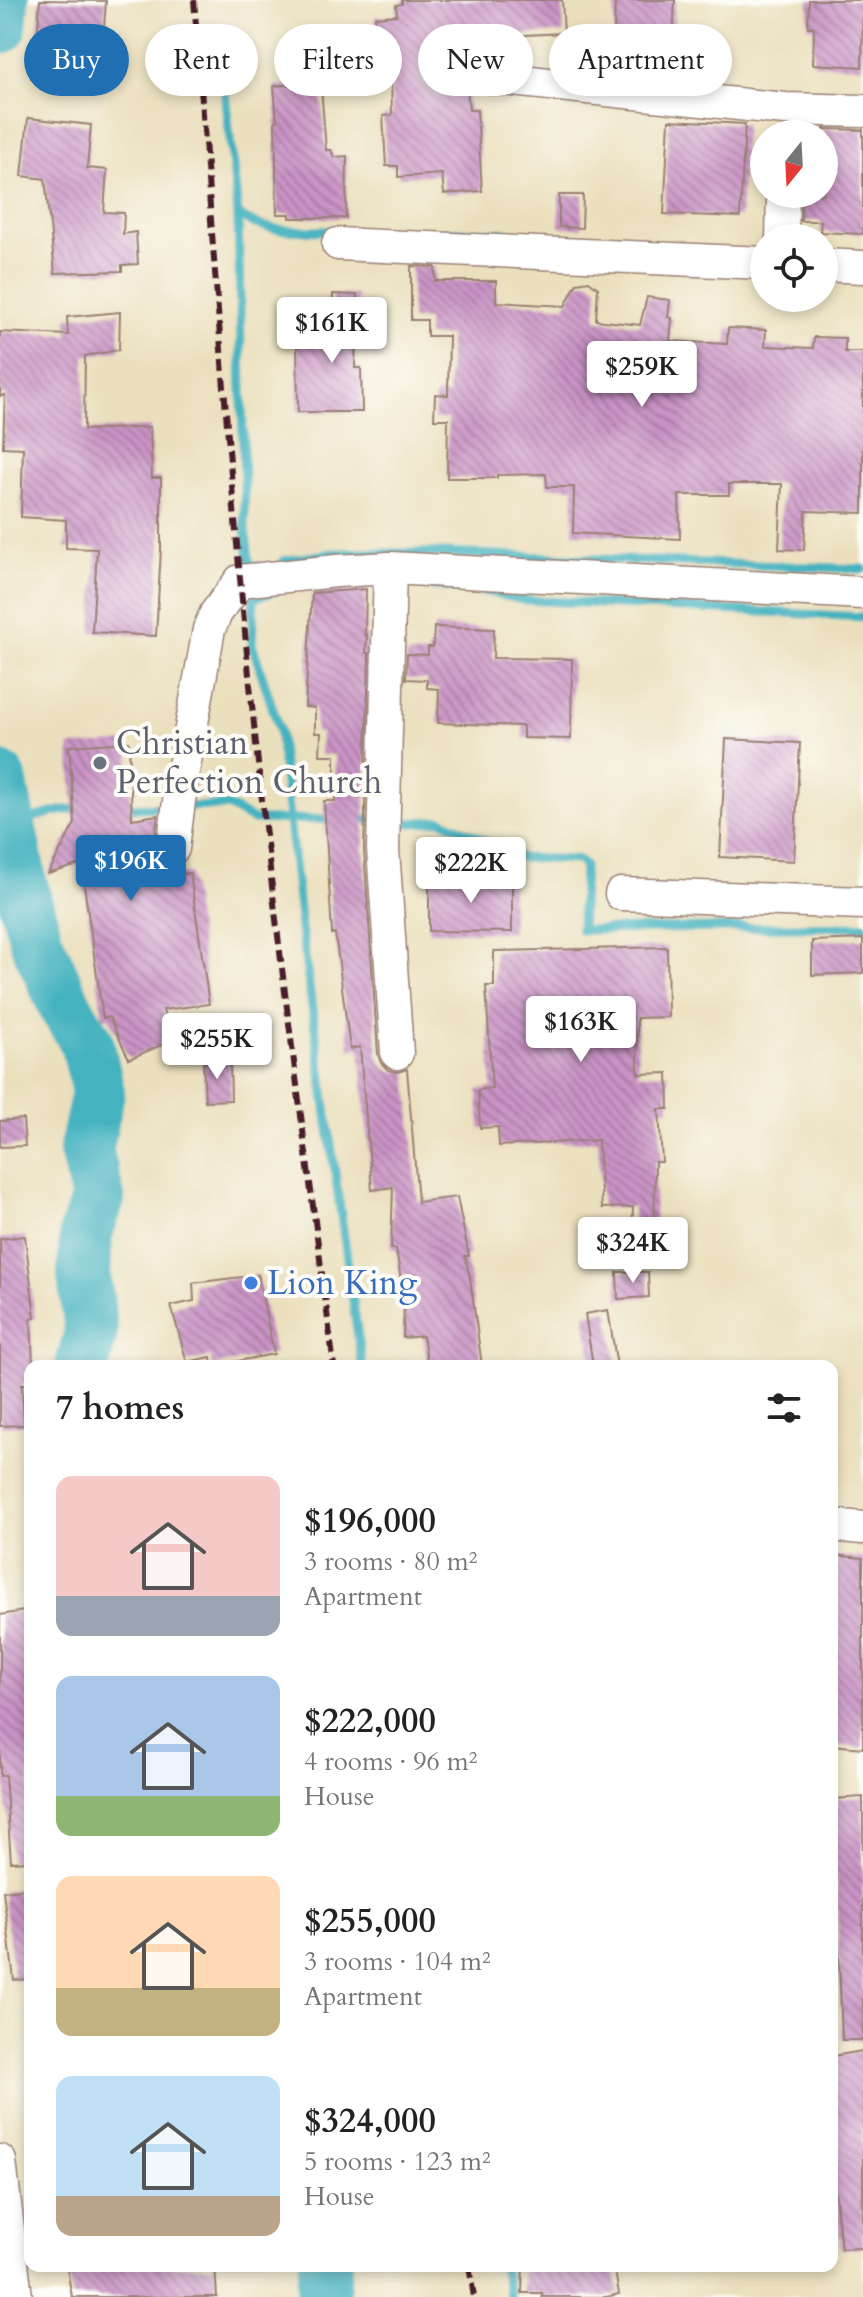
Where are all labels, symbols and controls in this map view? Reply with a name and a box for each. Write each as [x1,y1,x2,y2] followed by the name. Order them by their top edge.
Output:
[24,24,129,96] chip: Buy
[145,24,258,96] chip: Rent
[274,24,402,96] chip: Filters
[418,24,533,96] chip: New
[549,24,732,96] chip: Apartment
[750,120,838,208] north arrow
[750,120,838,312] map controls
[750,224,838,312] button: locate
[276,297,388,365] pin: $161K
[295,305,369,340] text: $161K
[586,341,698,409] pin: $259K
[605,349,679,384] text: $259K
[116,720,383,805] place label: Christian Perfection Church
[91,754,109,772] marker: Christian Perfection Church
[75,835,187,903] pin: $196K
[415,837,527,905] pin: $222K
[94,843,168,878] text: $196K
[434,845,508,880] text: $222K
[525,996,637,1064] pin: $163K
[544,1004,618,1039] text: $163K
[161,1013,273,1081] pin: $255K
[180,1021,254,1056] text: $255K
[577,1217,689,1285] pin: $324K
[596,1225,670,1260] text: $324K
[267,1260,417,1306] place label: Lion King
[242,1274,260,1292] marker: Lion King
[56,1385,184,1431] text: 7 homes
[762,1386,806,1430] icon: filters
[304,1498,436,1544] text: $196,000
[120,1508,216,1604] icon: home
[304,1544,477,1579] text: 3 rooms · 80 m²
[304,1579,422,1614] text: Apartment
[304,1698,436,1744] text: $222,000
[120,1708,216,1804] icon: home
[304,1744,477,1779] text: 4 rooms · 96 m²
[304,1779,375,1814] text: House
[304,1898,436,1944] text: $255,000
[120,1908,216,2004] icon: home
[304,1944,491,1979] text: 3 rooms · 104 m²
[304,1979,422,2014] text: Apartment
[304,2098,436,2144] text: $324,000
[120,2108,216,2204] icon: home
[304,2144,491,2179] text: 5 rooms · 123 m²
[304,2179,375,2214] text: House

